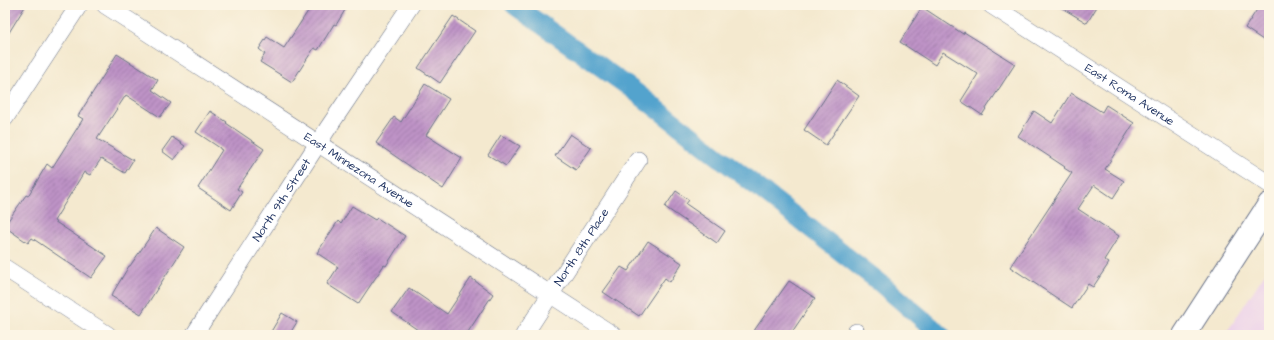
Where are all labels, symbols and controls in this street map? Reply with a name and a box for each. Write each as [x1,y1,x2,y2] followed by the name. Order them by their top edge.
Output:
[1082,59,1178,130] street label: East Roma Avenue
[301,128,418,212] street label: East Minnezona Avenue
[248,155,315,245] street label: North 9th Street
[550,204,613,289] street label: North 8th Place

